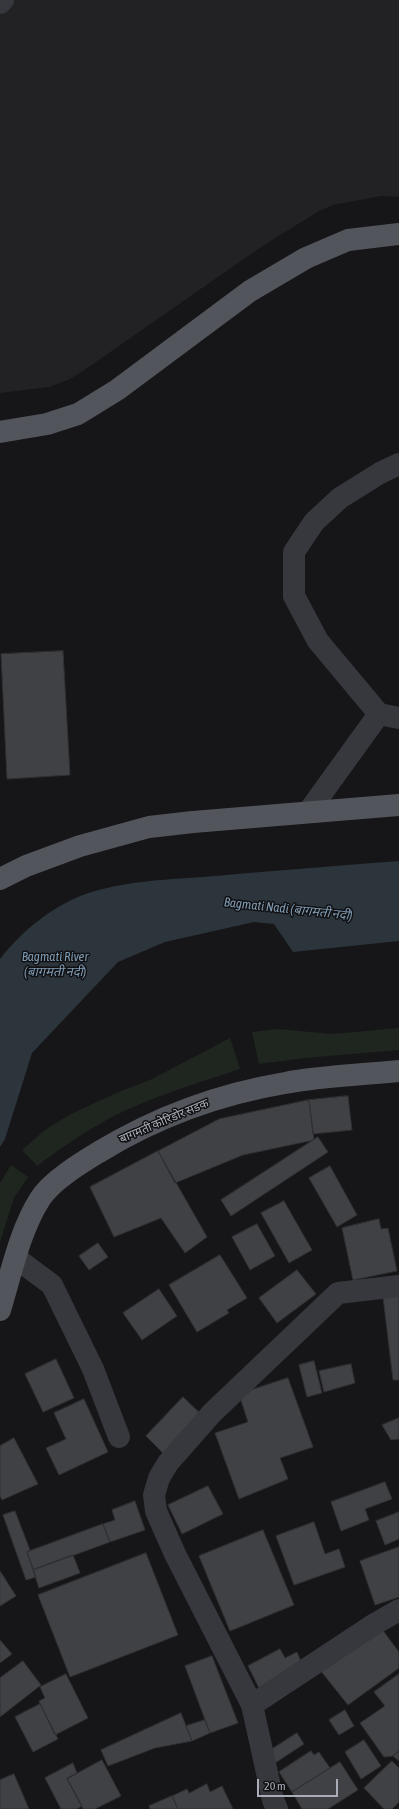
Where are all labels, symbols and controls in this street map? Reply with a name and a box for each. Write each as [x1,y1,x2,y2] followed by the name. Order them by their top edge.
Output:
[223,894,353,924] water label: Bagmati Nadi (बागमती नदी)
[22,949,88,980] water label: Bagmati River (बागमती नदी)
[117,1096,211,1146] street label: बागमती कोरिडोर सडक
[259,1771,340,1797] scale bar
[264,1779,286,1793] text: 20 m

